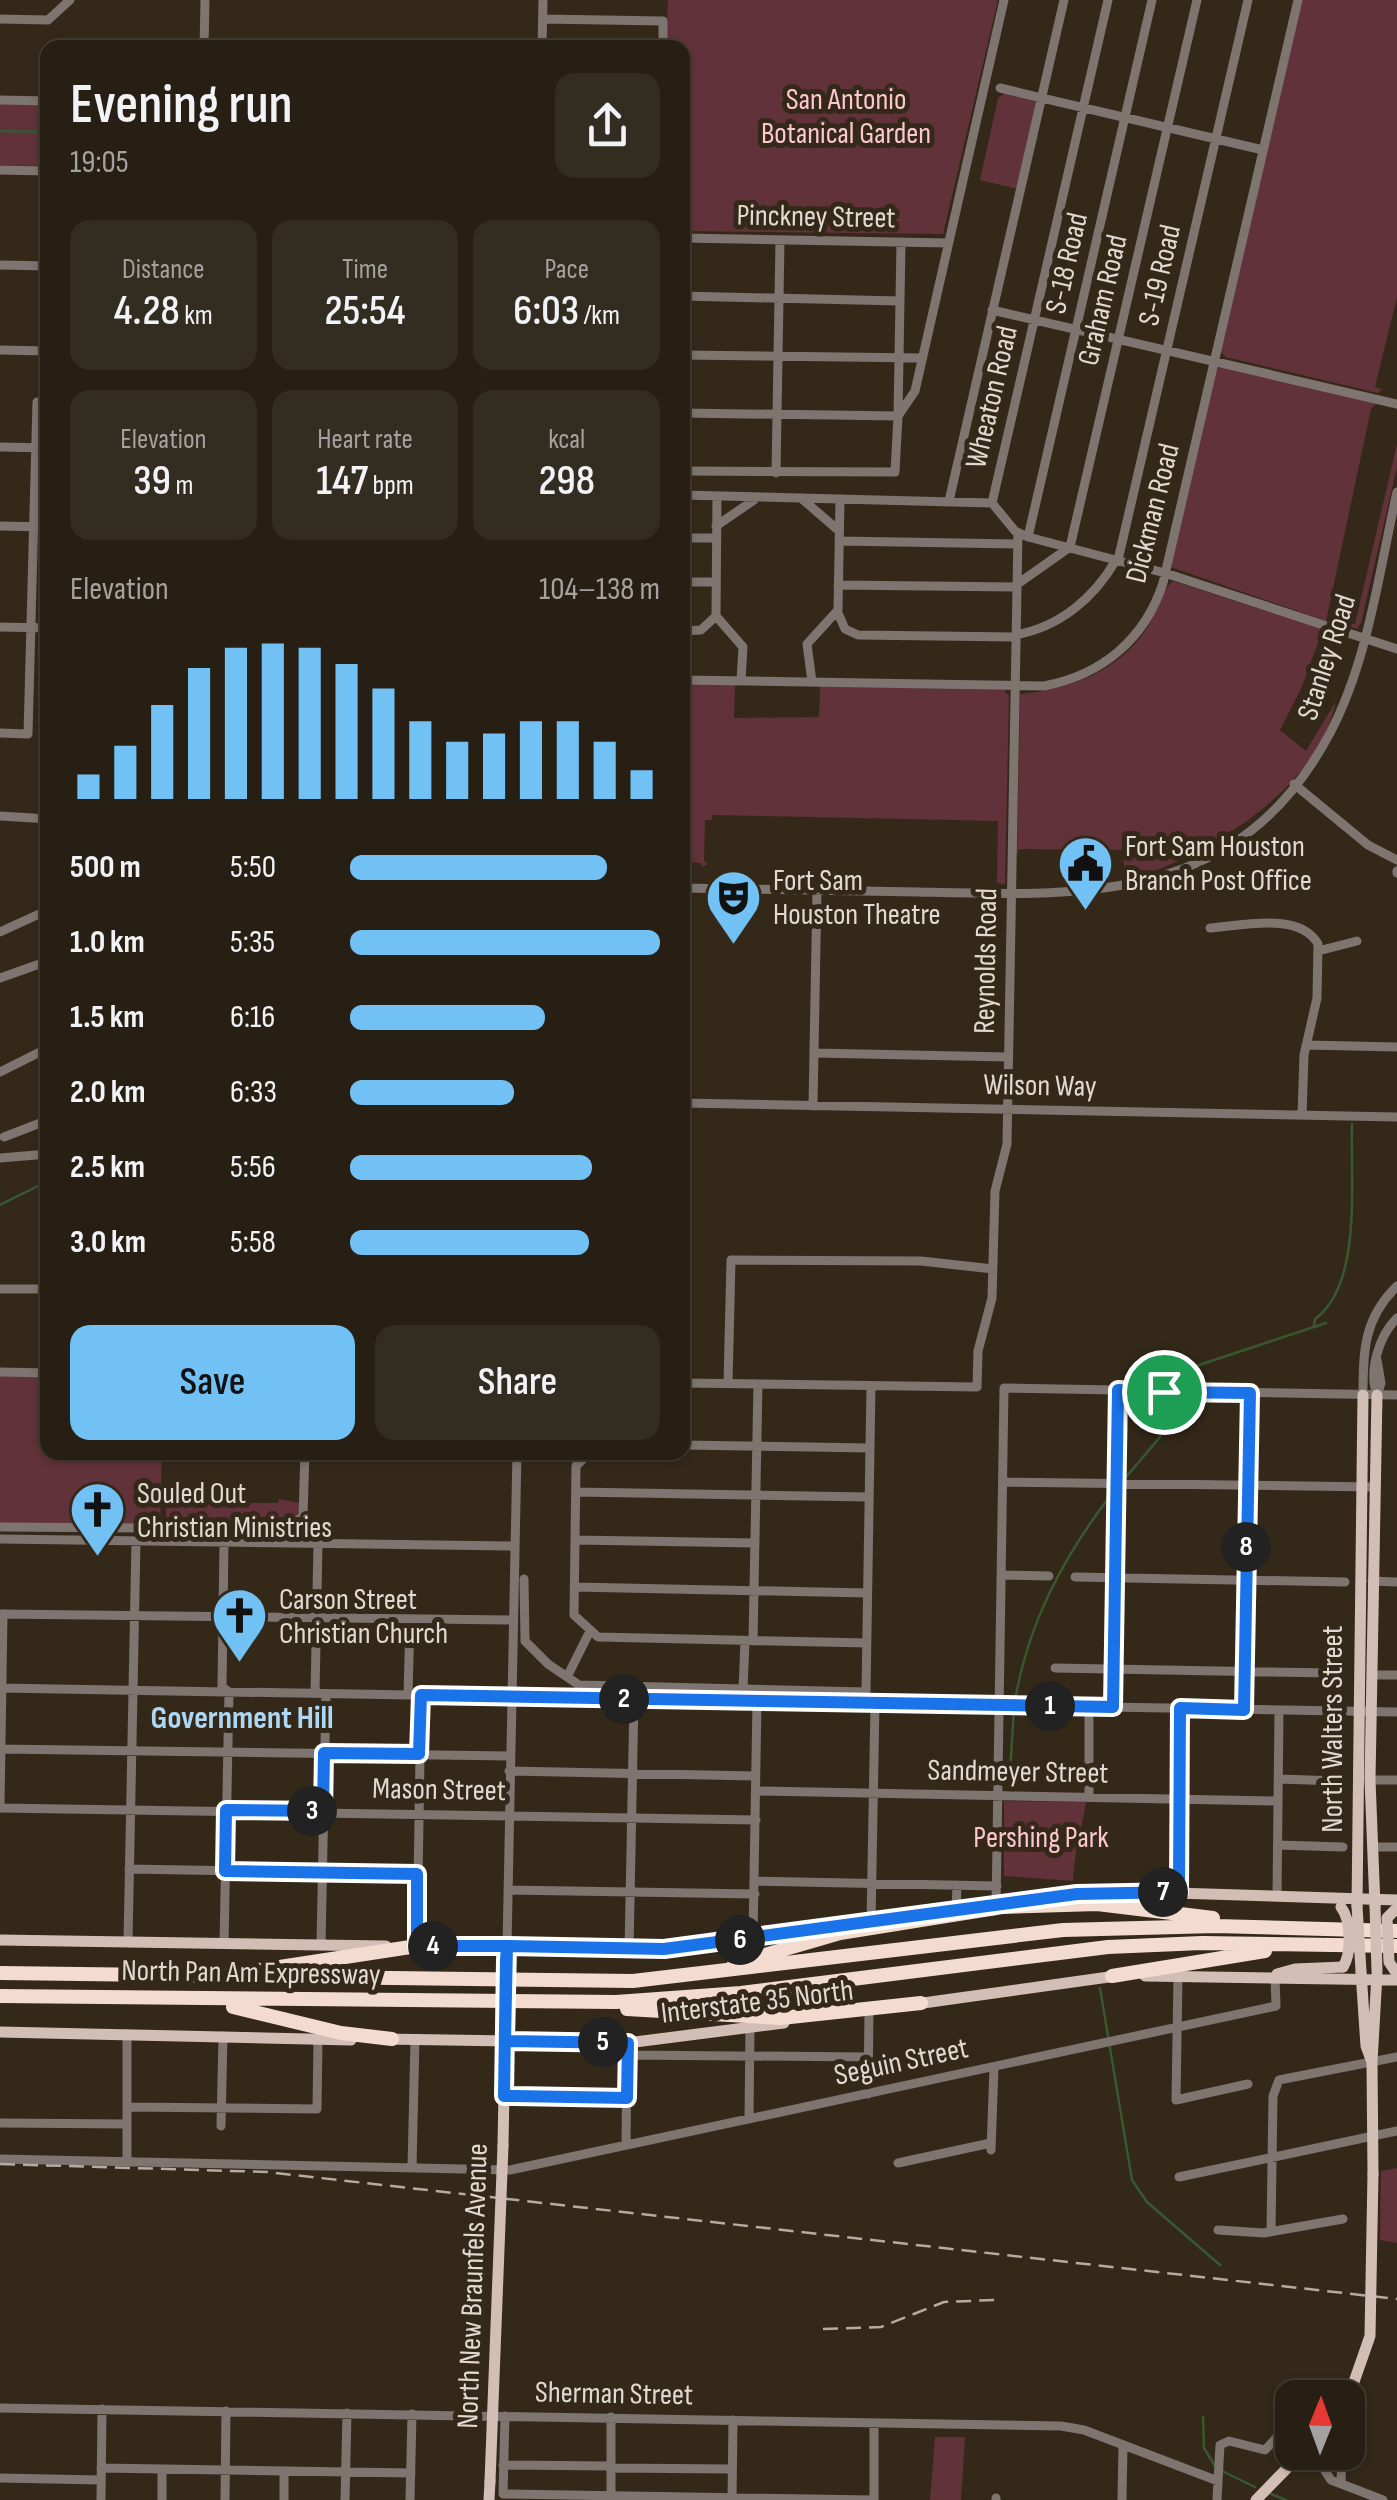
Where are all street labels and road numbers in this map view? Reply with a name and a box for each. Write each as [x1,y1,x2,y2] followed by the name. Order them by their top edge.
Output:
[736,198,896,236] street label: Pinckney Street
[1038,209,1096,317] street label: S-18 Road
[1131,221,1189,329] street label: S-19 Road
[1070,231,1135,369] street label: Graham Road
[958,323,1026,472] street label: Wheaton Road
[1118,440,1188,587] street label: Dickman Road
[1290,590,1364,725] street label: Stanley Road
[967,888,1005,1034] street label: Reynolds Road
[983,1067,1097,1105] street label: Wilson Way
[1315,1625,1351,1833] street label: North Walters Street
[927,1752,1109,1792] street label: Sandmeyer Street
[372,1771,506,1809] street label: Mason Street
[121,1953,381,1993] street label: North Pan Am Expressway
[659,1972,855,2032] street label: Interstate 35 North
[831,2030,971,2094] street label: Seguin Street
[450,2143,496,2429] street label: North New Braunfels Avenue
[535,2375,693,2413] street label: Sherman Street

